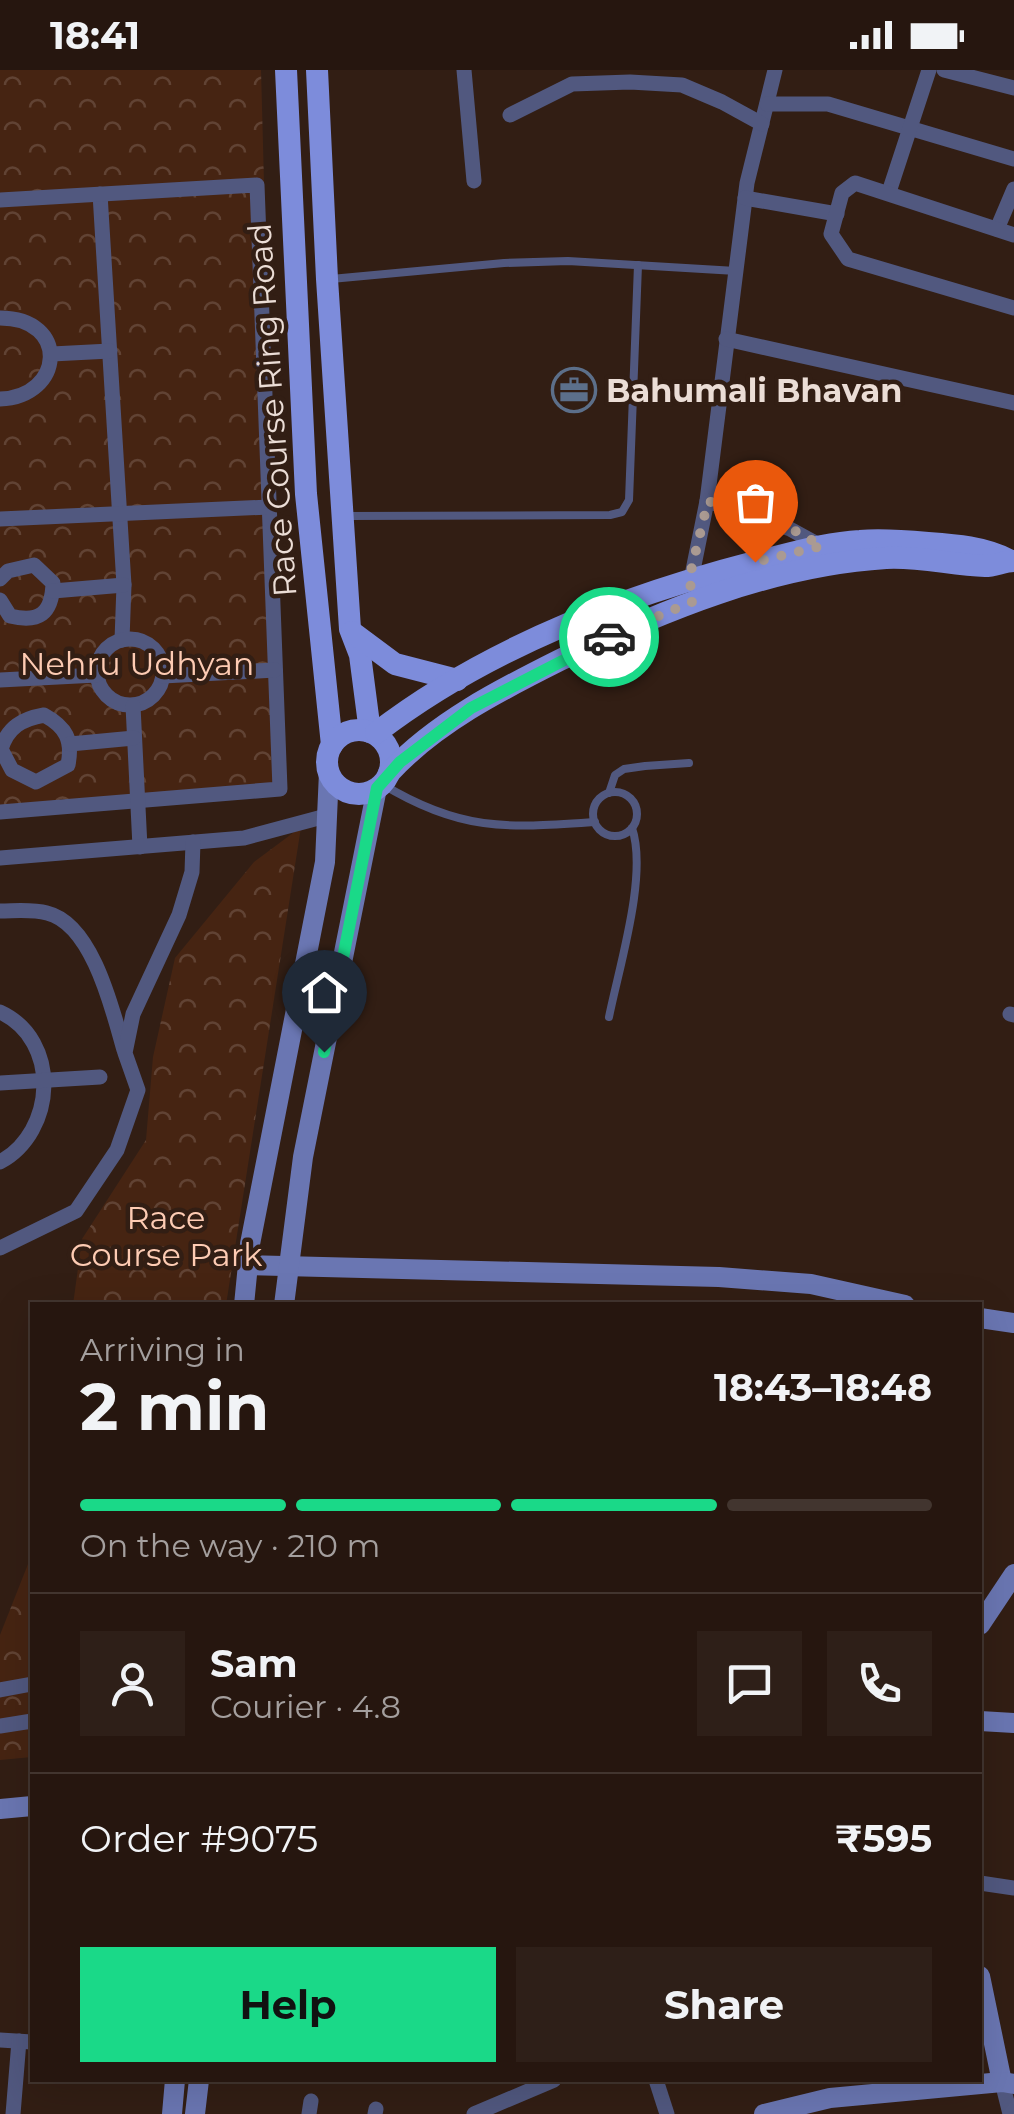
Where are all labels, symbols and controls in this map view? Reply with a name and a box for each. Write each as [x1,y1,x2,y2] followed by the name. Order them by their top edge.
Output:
[50,12,140,59] text: 18:41
[239,222,305,598] street label: Race Course Ring Road
[551,367,597,413] office icon: Bahumali Bhavan
[606,371,902,410] place label: Bahumali Bhavan
[713,460,798,563] pin
[728,475,783,530] icon: bag
[559,587,659,687] courier
[582,610,637,665] icon: car
[20,644,254,683] park label: Nehru Udhyan
[282,950,367,1053] pin
[297,965,352,1020] icon: home
[70,1198,262,1274] park label: Race Course Park
[80,1330,245,1369] text: Arriving in
[714,1364,932,1411] text: 18:43–18:48
[80,1367,269,1446] text: 2 min
[80,1526,380,1565] text: On the way · 210 m
[80,1631,185,1736] button: person
[697,1631,802,1736] button: chat
[827,1631,932,1736] button: phone
[210,1640,298,1687] text: Sam
[210,1687,401,1726] text: Courier · 4.8
[80,1815,318,1862] text: Order #9075
[835,1815,932,1862] text: ₹595
[80,1947,496,2062] button: Help
[516,1947,932,2062] button: Share

